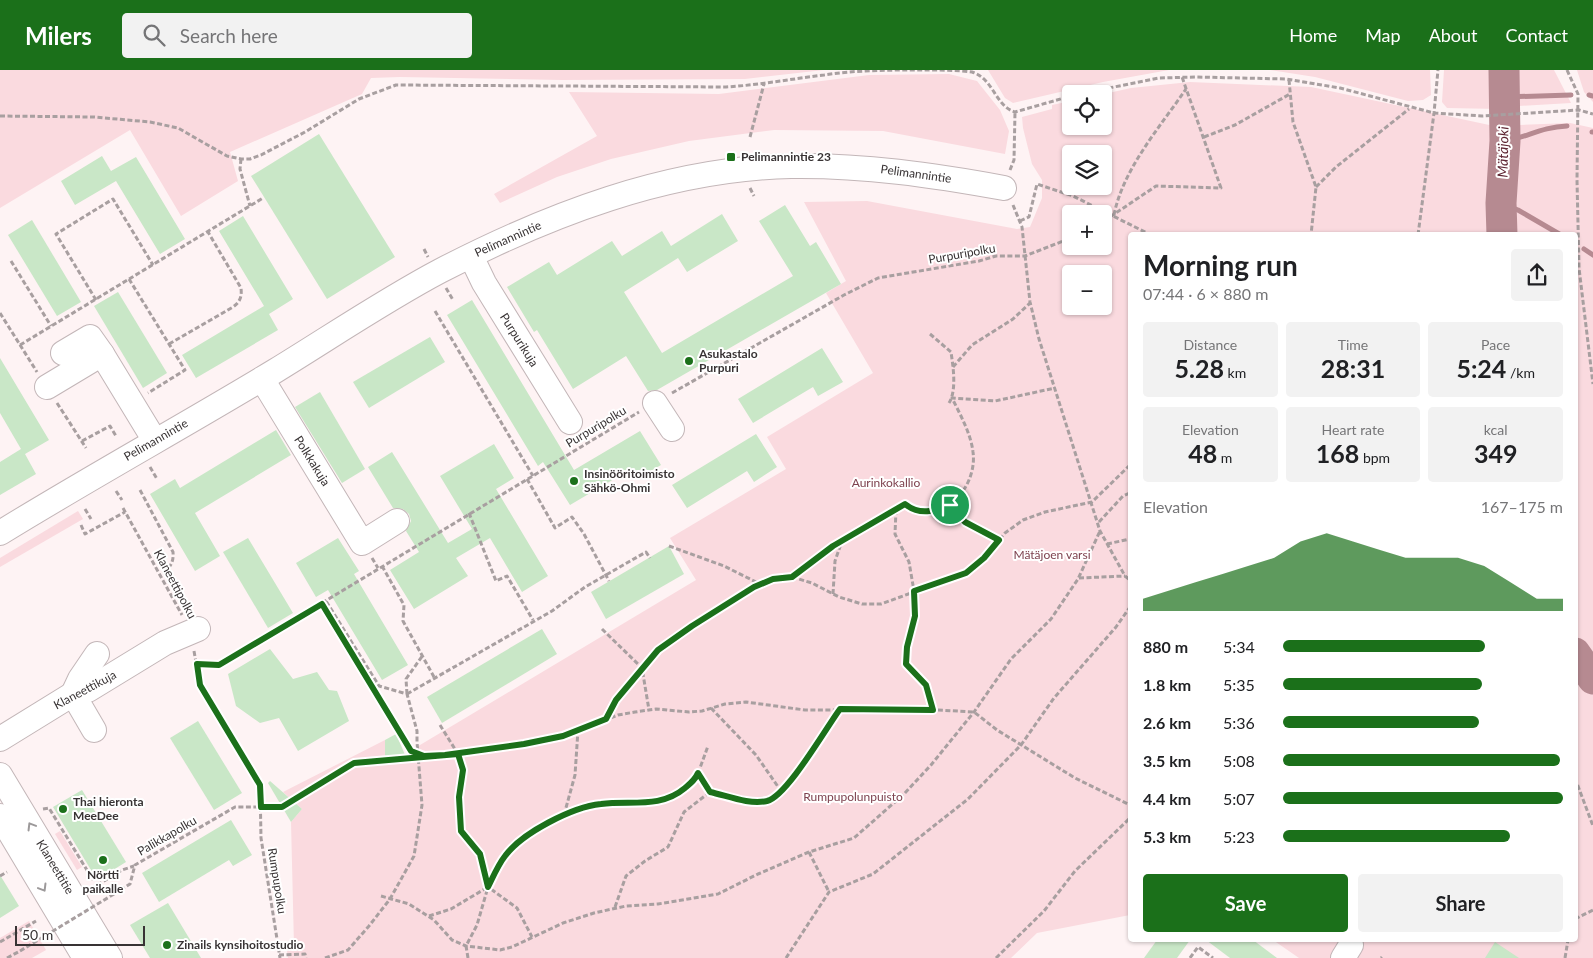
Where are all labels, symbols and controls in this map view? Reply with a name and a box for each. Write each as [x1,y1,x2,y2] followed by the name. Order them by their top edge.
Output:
[122,13,472,58] search box
[25,21,92,50] text: Milers
[140,21,168,49] icon: search
[180,24,278,47] text: Search here
[1289,24,1337,46] text: Home
[1365,24,1401,46] text: Map
[1429,24,1478,46] text: About
[1506,24,1568,46] text: Contact
[1062,85,1112,315] map controls
[1062,85,1112,135] button: locate
[1494,125,1511,178] water label: Mätäjoki
[1062,145,1112,195] button: layers
[741,149,831,164] place label: Pelimannintie 23
[725,151,737,163] marker: Pelimannintie 23
[880,161,952,186] street label: Pelimannintie
[1062,205,1112,255] button: +
[472,217,543,260] street label: Pelimannintie
[927,240,997,267] street label: Purpuripolku
[1143,248,1298,282] text: Morning run
[1511,249,1563,301] button: share
[1062,265,1112,315] button: −
[1143,284,1268,303] text: 07:44 · 6 × 880 m
[497,310,542,369] street label: Purpurikuja
[1183,336,1237,353] text: Distance
[1338,336,1368,353] text: Time
[1481,336,1510,353] text: Pace
[698,346,758,375] place label: Asukastalo Purpuri
[1174,353,1224,383] text: 5.28
[1321,353,1385,383] text: 28:31
[1456,353,1506,383] text: 5:24
[683,355,695,367] marker: Asukastalo Purpuri
[1224,364,1246,381] text: km
[1506,364,1535,381] text: /km
[563,403,629,451] street label: Purpuripolku
[121,415,190,464] street label: Pelimannintie
[1182,421,1239,438] text: Elevation
[1322,421,1384,438] text: Heart rate
[1484,421,1508,438] text: kcal
[291,433,334,489] street label: Polkkakuja
[1188,438,1217,468] text: 48
[1316,438,1359,468] text: 168
[1474,438,1517,468] text: 349
[1217,449,1232,466] text: m
[1359,449,1390,466] text: bpm
[584,466,675,495] place label: Insinööritoimisto Sähkö-Ohmi
[568,475,580,487] marker: Insinööritoimisto Sähkö-Ohmi
[852,475,920,490] park label: Aurinkokallio
[929,484,971,526] pin
[936,491,964,519] icon: arrive
[1143,497,1208,516] text: Elevation
[1481,497,1563,516] text: 167–175 m
[151,547,200,621] street label: Klaneettipolku
[1013,547,1091,562] park label: Mätäjoen varsi
[1143,637,1188,656] text: 880 m
[1223,637,1255,656] text: 5:34
[51,667,119,712] street label: Klaneettikuja
[1143,675,1191,694] text: 1.8 km
[1223,675,1255,694] text: 5:35
[1143,713,1191,732] text: 2.6 km
[1223,713,1255,732] text: 5:36
[1143,751,1191,770] text: 3.5 km
[1223,751,1255,770] text: 5:08
[803,789,903,804] park label: Rumpupolunpuisto
[1143,789,1191,808] text: 4.4 km
[1223,789,1255,808] text: 5:07
[73,794,144,823] place label: Thai hieronta MeeDee
[57,803,69,815] marker: Thai hieronta MeeDee
[134,813,199,859] street label: Palikkapolku
[27,823,37,832] one-way arrow
[1143,827,1191,846] text: 5.3 km
[1223,827,1255,846] text: 5:23
[33,837,78,897] street label: Klaneettitie
[265,847,290,915] street label: Rumpupolku
[97,854,109,866] marker: Nörtti paikalle
[83,867,124,896] place label: Nörtti paikalle
[1143,874,1348,932] button: Save
[1358,874,1563,932] button: Share
[36,883,46,892] one-way arrow
[15,923,145,946] scale bar
[22,926,53,943] text: 50 m
[177,937,304,952] place label: Zinails kynsihoitostudio
[161,939,173,951] marker: Zinails kynsihoitostudio

